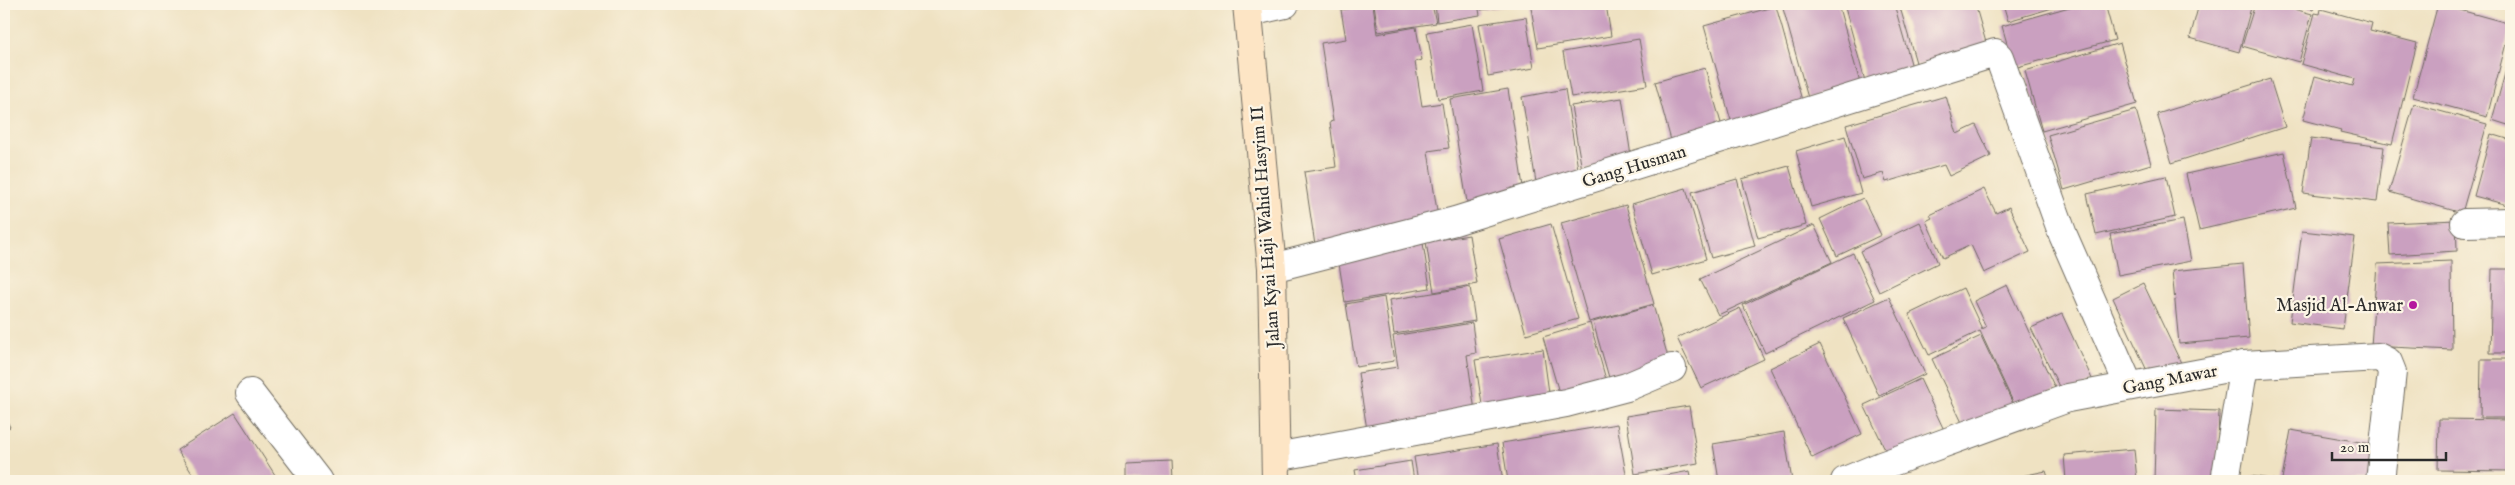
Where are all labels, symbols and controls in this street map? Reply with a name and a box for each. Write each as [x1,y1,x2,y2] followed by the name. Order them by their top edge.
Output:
[1247,105,1287,351] street label: Jalan Kyai Haji Wahid Hasyim II
[1580,141,1690,194] street label: Gang Husman
[2276,295,2403,318] place label: Masjid Al-Anwar
[2407,299,2419,311] marker: Masjid Al-Anwar
[2121,360,2220,401] street label: Gang Mawar
[2332,430,2446,462] scale bar
[2340,438,2370,457] text: 20 m

